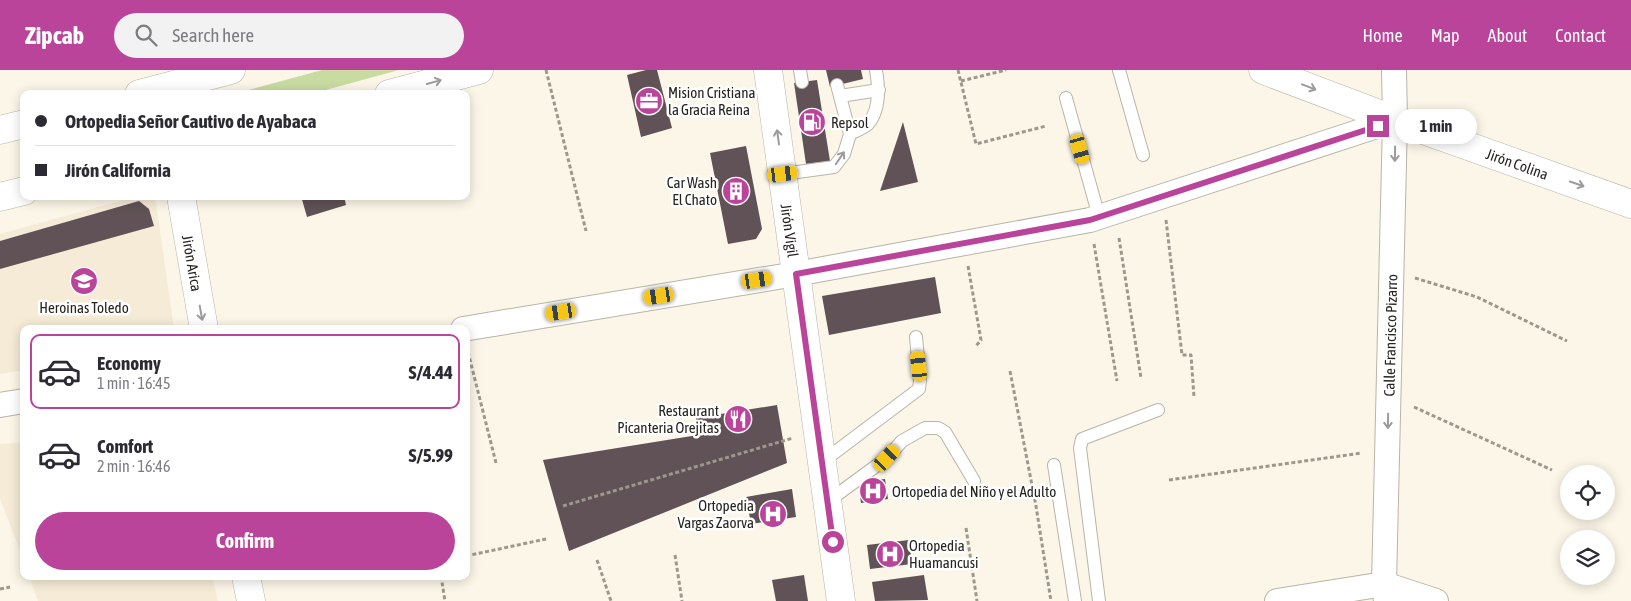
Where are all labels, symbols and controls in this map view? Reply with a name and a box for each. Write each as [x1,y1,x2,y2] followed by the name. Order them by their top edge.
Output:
[114,13,464,58] search box
[132,21,160,49] icon: search
[25,22,84,49] text: Zipcab
[172,24,254,46] text: Search here
[1363,25,1403,46] text: Home
[1431,25,1460,46] text: Map
[1488,25,1527,46] text: About
[1555,25,1606,46] text: Contact
[426,77,442,86] one-way arrow
[1301,83,1316,92] one-way arrow
[668,84,756,118] place label: Mision Cristiana la Gracia Reina
[634,86,664,116] office icon: Mision Cristiana la Gracia Reina
[797,107,827,137] fuel station icon: Repsol
[1396,108,1478,144] callout: 1 min
[65,110,316,132] text: Ortopedia Señor Cautivo de Ayabaca
[831,114,869,131] place label: Repsol
[1367,115,1389,137] route end
[1420,117,1452,135] text: 1 min
[772,129,782,145] one-way arrow
[1068,133,1091,165] car
[1390,145,1399,161] one-way arrow
[1484,145,1551,182] street label: Jirón Colina
[835,151,845,165] one-way arrow
[65,159,171,181] text: Jirón California
[767,165,798,183] car
[667,174,717,208] place label: Car Wash El Chato
[721,176,751,206] building icon: Car Wash El Chato
[1569,180,1584,189] one-way arrow
[778,203,802,258] street label: Jirón Vigil
[179,234,206,293] street label: Jirón Arica
[69,266,99,296] school or university icon: Heroinas Toledo
[741,270,772,290] car
[1380,274,1400,397] street label: Calle Francisco Pizarro
[643,286,674,306] car
[39,299,129,316] place label: Heroinas Toledo
[545,302,576,322] car
[197,305,207,321] one-way arrow
[37,349,82,394] icon: car
[909,350,928,382] car
[97,352,161,374] text: Economy
[408,361,453,383] text: S/4.44
[97,374,170,392] text: 1 min · 16:45
[617,402,719,436] place label: Restaurant Picanteria Orejitas
[723,404,753,434] restaurant icon: Restaurant Picanteria Orejitas
[1383,412,1393,429] one-way arrow
[37,432,82,477] icon: car
[97,435,153,457] text: Comfort
[871,442,902,474] car
[408,444,453,466] text: S/5.99
[97,457,170,475] text: 2 min · 16:46
[1560,465,1615,585] map controls
[1560,465,1615,520] button: locate
[858,476,888,506] hospital icon: Ortopedia del Niño y el Adulto
[892,483,1056,500] place label: Ortopedia del Niño y el Adulto
[677,497,754,531] place label: Ortopedia Vargas Zaorva
[758,499,788,529] hospital icon: Ortopedia Vargas Zaorva
[35,512,455,570] button: Confirm
[1560,530,1615,585] button: layers
[822,531,844,553] route start
[909,537,979,571] place label: Ortopedia Huamancusi
[875,539,905,569] hospital icon: Ortopedia Huamancusi

